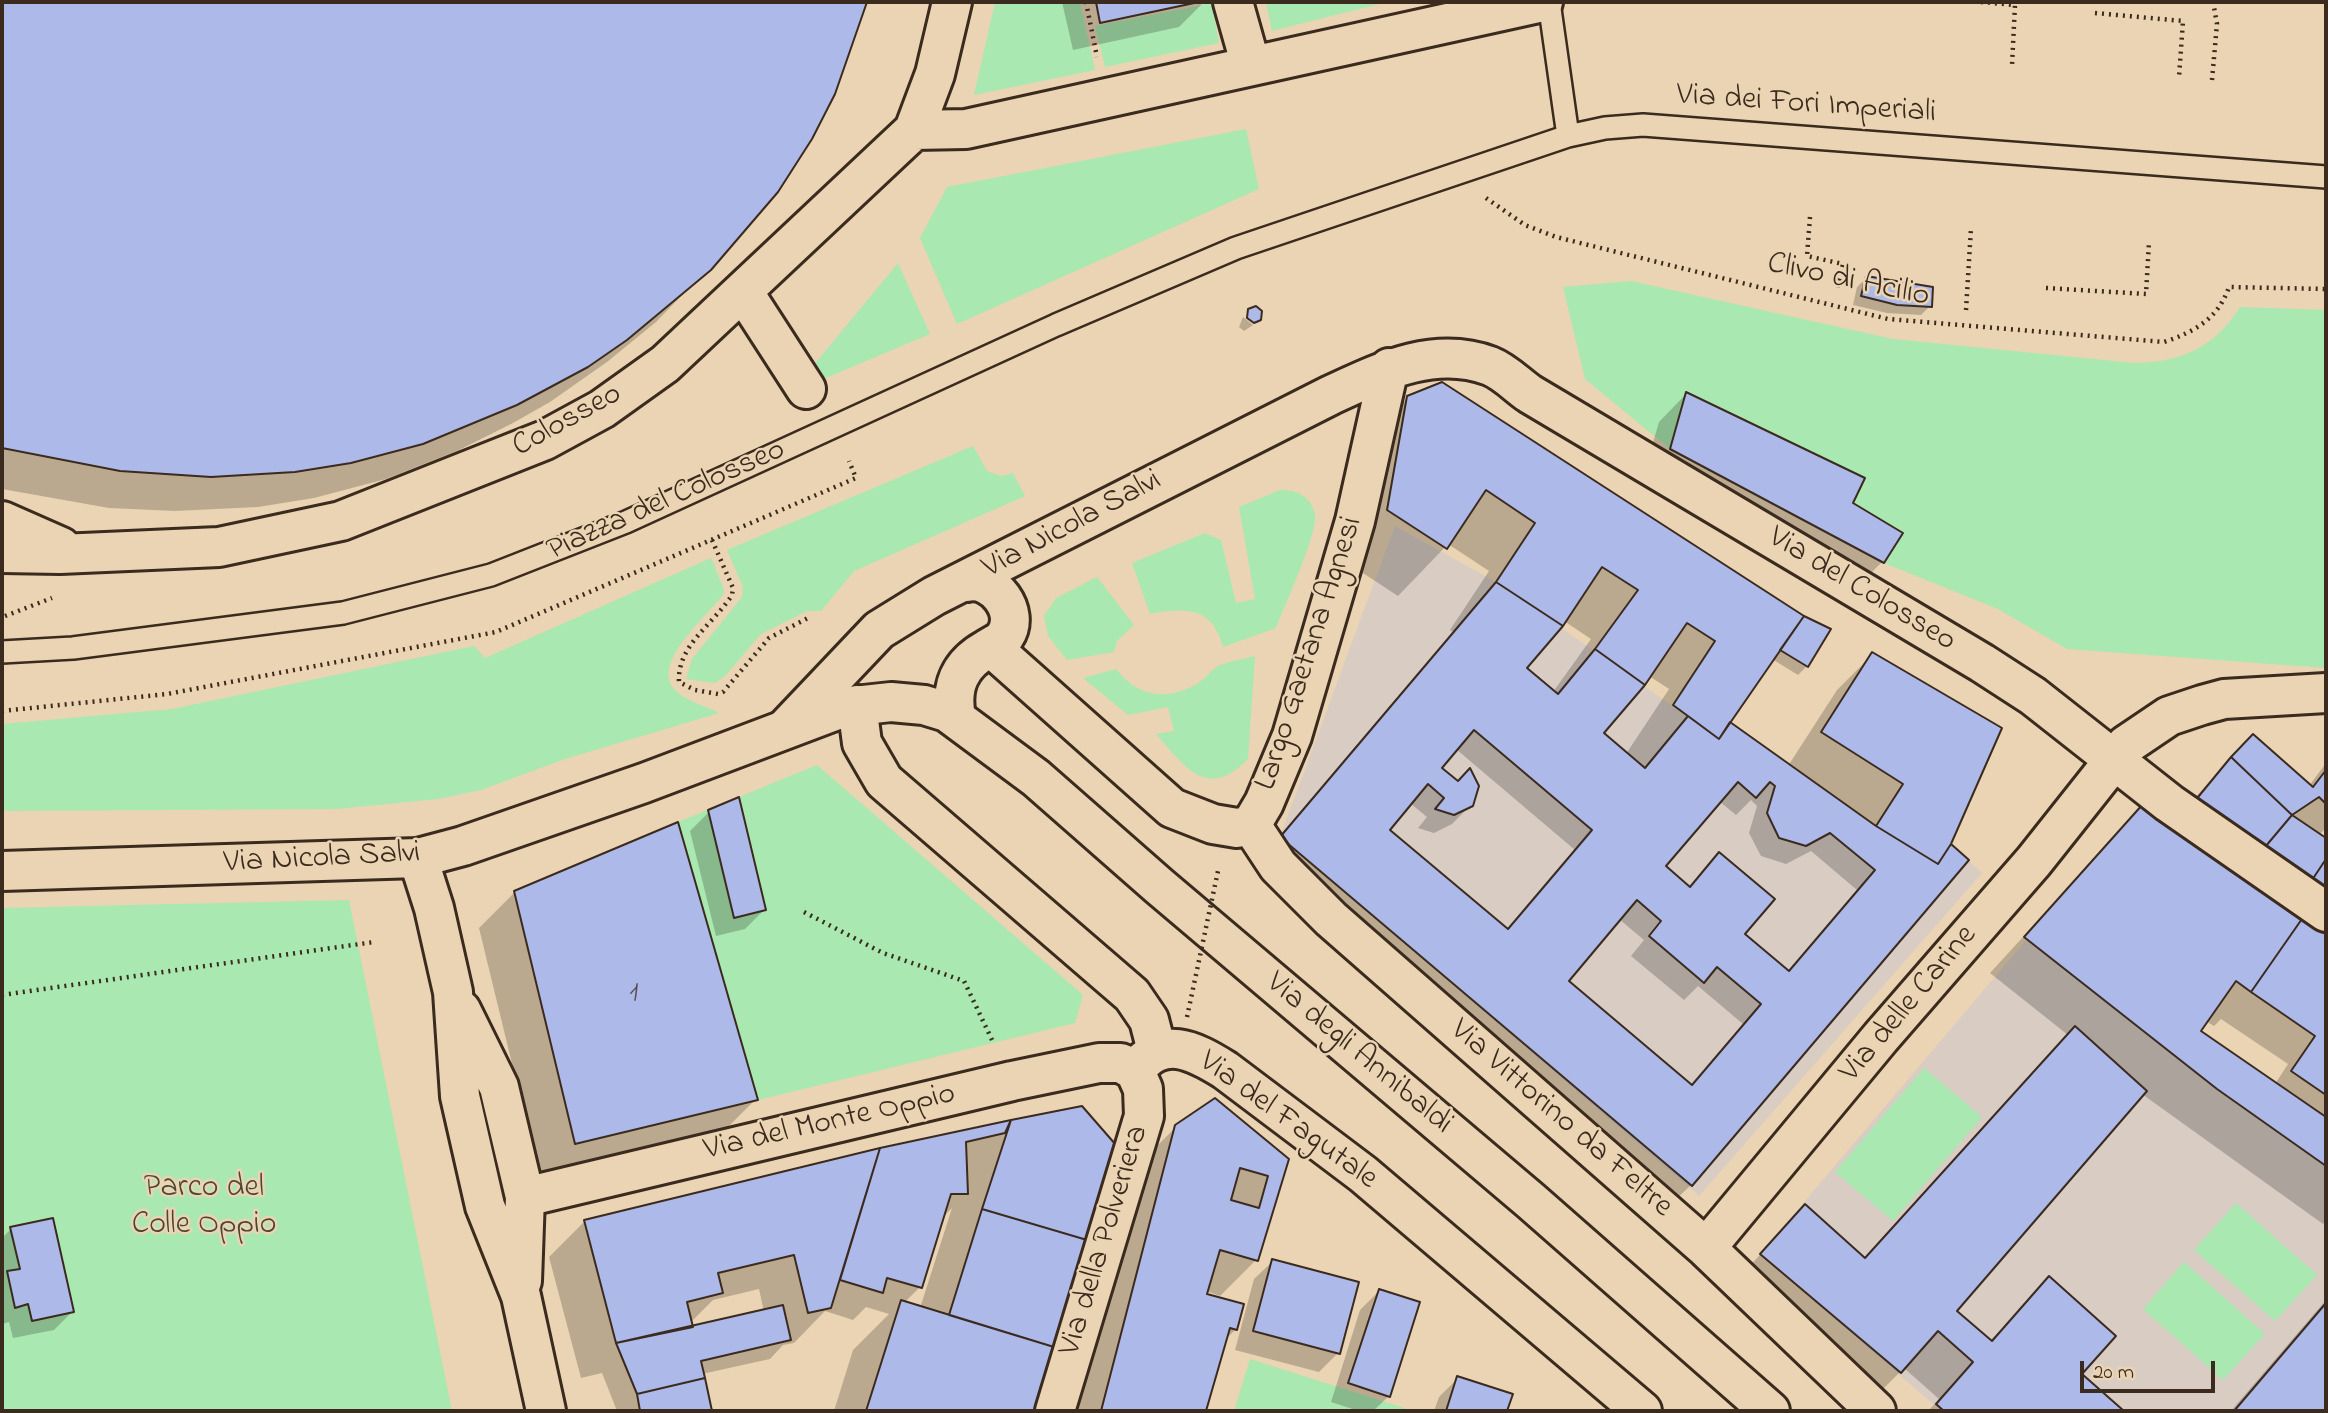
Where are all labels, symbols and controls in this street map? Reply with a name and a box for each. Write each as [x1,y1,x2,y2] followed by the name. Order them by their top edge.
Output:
[1675,78,1937,134] street label: Via dei Fori Imperiali
[1763,246,1933,318] street label: Clivo di Acilio
[507,376,629,468] street label: Colosseo
[542,432,792,572] street label: Piazza del Colosseo
[977,463,1169,589] street label: Via Nicola Salvi
[1249,512,1373,796] street label: Largo Gaetana Agnesi
[1760,520,1962,662] street label: Via del Colosseo
[223,836,421,884] street label: Via Nicola Salvi
[1833,918,1987,1092] street label: Via delle Carine
[1257,966,1459,1144] street label: Via degli Annibaldi
[630,978,638,1012] house number: 1
[1441,1013,1679,1227] street label: Via Vittorino da Feltre
[1190,1044,1384,1200] street label: Via del Fagutale
[701,1076,959,1172] street label: Via del Monte Oppio
[1053,1121,1159,1361] street label: Via della Polveriera
[132,1171,276,1246] park label: Parco del Colle Oppio
[2083,1346,2218,1390] scale bar
[2093,1358,2134,1388] text: 20 m

